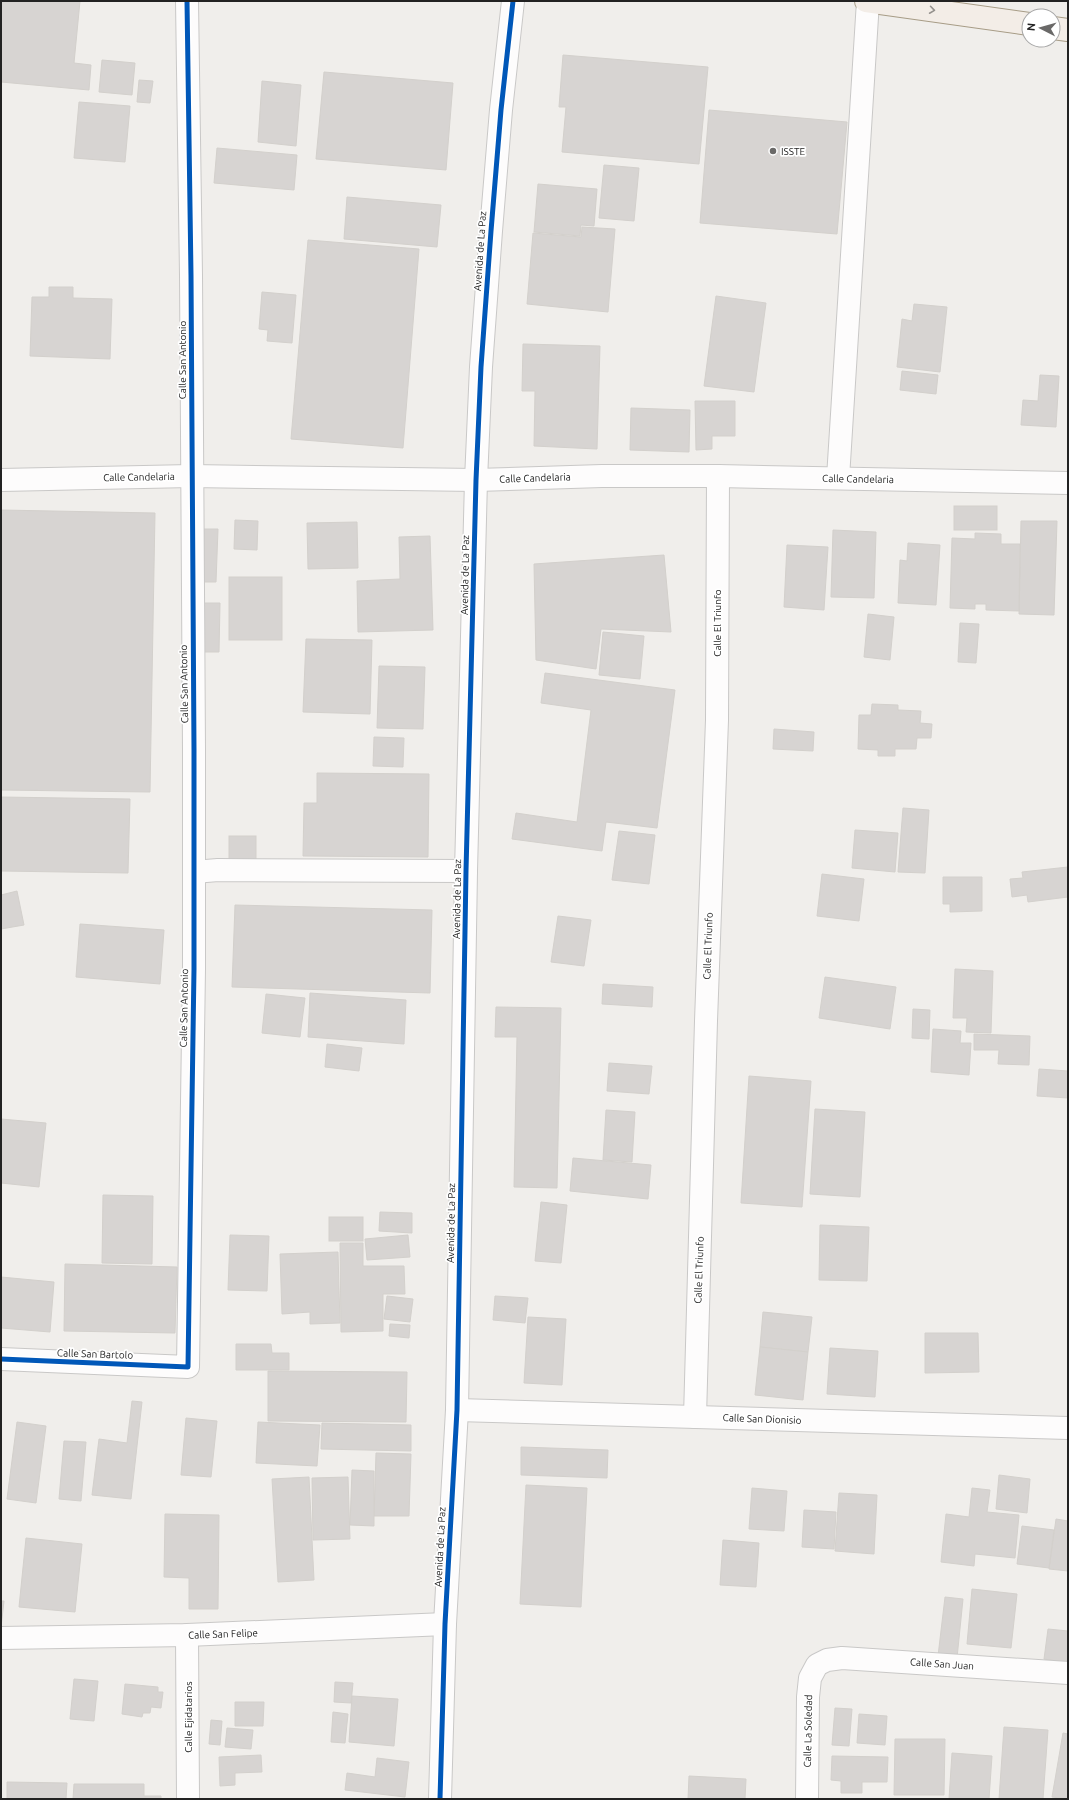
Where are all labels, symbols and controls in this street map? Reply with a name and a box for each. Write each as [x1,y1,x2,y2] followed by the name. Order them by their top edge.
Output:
[929,5,935,14] one-way arrow
[1021,8,1061,48] north arrow
[1025,22,1037,32] text: N
[768,146,778,156] marker: ISSTE
[781,146,806,157] place label: ISSTE
[472,210,488,291] street label: Avenida de La Paz
[177,321,188,399] street label: Calle San Antonio
[103,471,175,483] street label: Calle Candelaria
[499,471,571,485] street label: Calle Candelaria
[822,473,894,485] street label: Calle Candelaria
[459,535,471,615] street label: Avenida de La Paz
[712,589,723,657] street label: Calle El Triunfo
[178,644,190,723] street label: Calle San Antonio
[451,859,463,939] street label: Avenida de La Paz
[701,912,715,980] street label: Calle El Triunfo
[178,968,190,1047] street label: Calle San Antonio
[445,1183,457,1263] street label: Avenida de La Paz
[692,1236,706,1304] street label: Calle El Triunfo
[57,1347,133,1361] street label: Calle San Bartolo
[722,1412,802,1426] street label: Calle San Dionisio
[432,1506,448,1587] street label: Avenida de La Paz
[188,1627,258,1641] street label: Calle San Felipe
[910,1656,974,1672] street label: Calle San Juan
[183,1681,194,1753] street label: Calle Ejidatarios
[802,1694,814,1768] street label: Calle La Soledad

